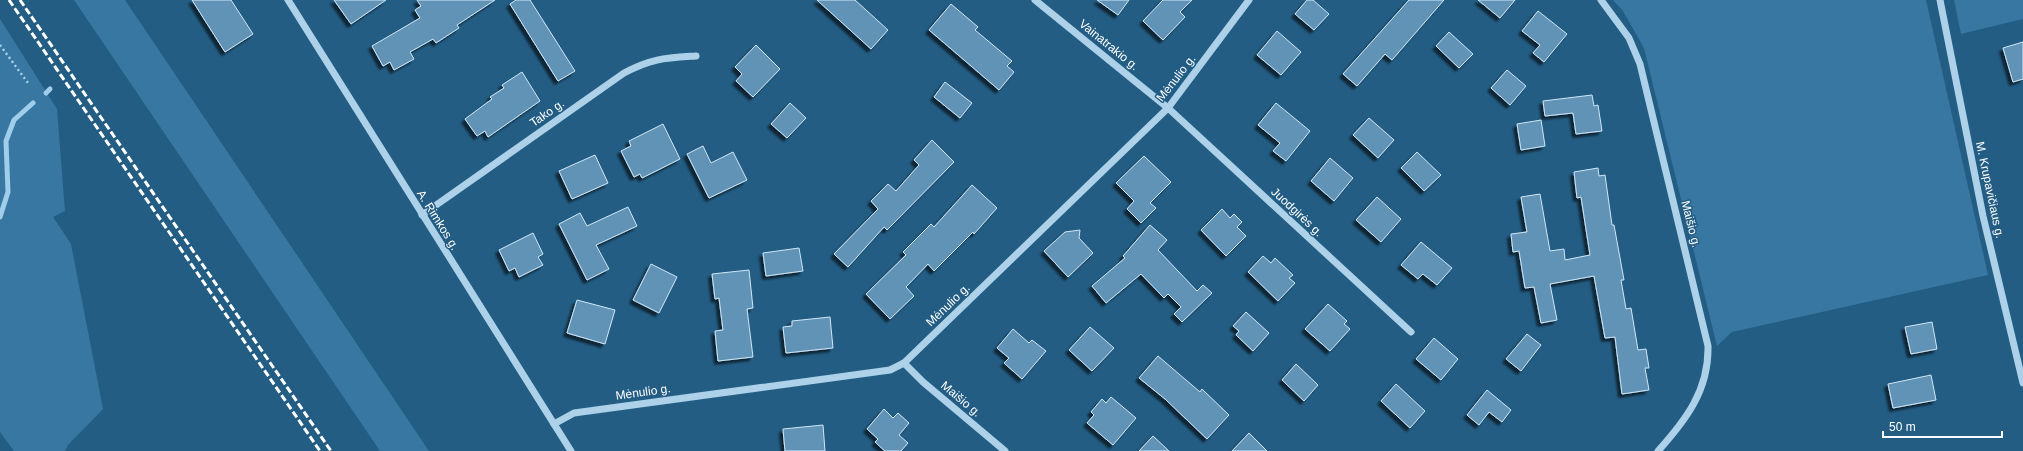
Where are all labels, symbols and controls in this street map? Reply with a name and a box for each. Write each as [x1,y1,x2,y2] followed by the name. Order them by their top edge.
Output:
[1076,17,1142,73] street label: Vainatrakio g.
[1153,52,1199,104] street label: Mėnulio g.
[527,96,567,130] street label: Tako g.
[1973,140,2007,240] street label: M. Krupavičiaus g.
[1268,185,1326,239] street label: Juodgirės g.
[414,187,462,253] street label: A. Rimkos g.
[1678,199,1704,249] street label: Maišio g.
[923,281,973,329] street label: Mėnulio g.
[938,378,984,420] street label: Maišio g.
[615,381,671,403] street label: Mėnulio g.
[1883,413,2002,439] scale bar
[1889,420,1916,434] text: 50 m

